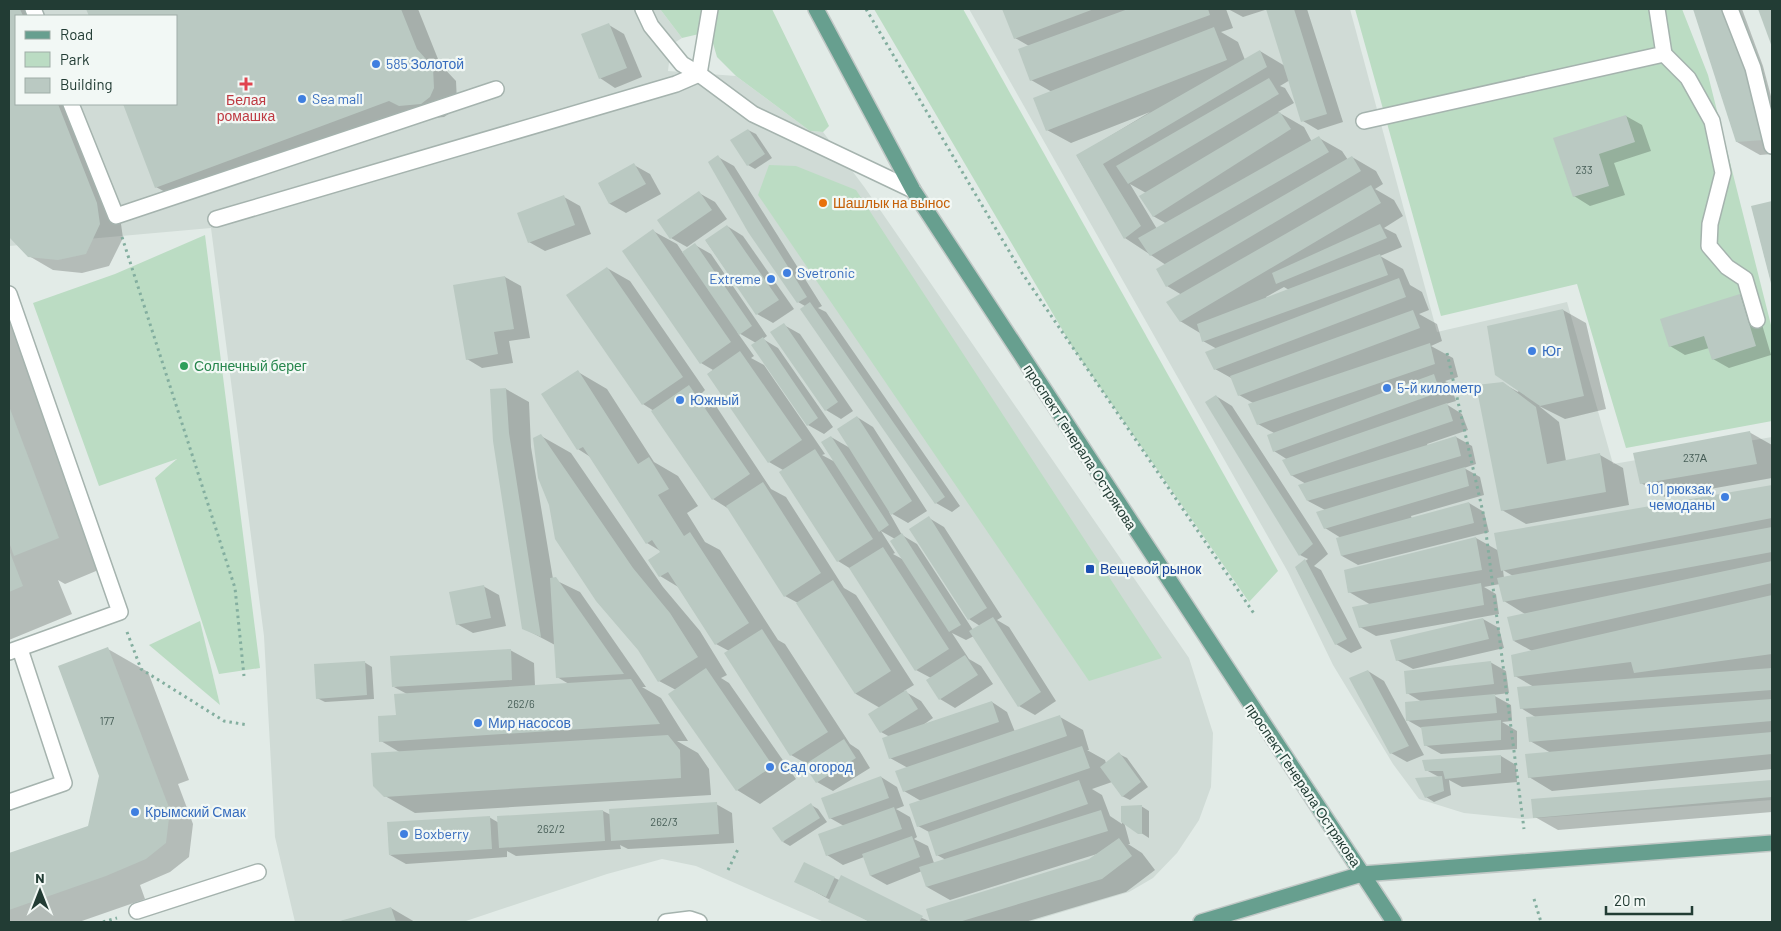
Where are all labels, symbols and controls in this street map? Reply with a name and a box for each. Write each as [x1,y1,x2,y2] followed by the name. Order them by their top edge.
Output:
[15,15,178,105] legend
[60,25,93,43] text: Road
[60,50,90,68] text: Park
[386,55,464,72] place label: 585 Золотой
[370,58,382,70] marker: 585 Золотой
[60,75,113,93] text: Building
[240,78,252,90] marker: Белая ромашка
[312,90,363,107] place label: Sea mall
[217,91,275,124] place label: Белая ромашка
[296,93,308,105] marker: Sea mall
[1575,163,1593,176] house number: 233
[833,194,950,211] place label: Шашлык на вынос
[817,197,829,209] marker: Шашлык на вынос
[797,264,855,281] place label: Svetronic
[781,267,793,279] marker: Svetronic
[709,270,761,287] place label: Extreme
[765,273,777,285] marker: Extreme
[1542,342,1561,359] place label: Юг
[1526,345,1538,357] marker: Юг
[194,357,307,374] place label: Солнечный берег
[178,360,190,372] marker: Солнечный берег
[1020,361,1140,533] street label: проспект Генерала Острякова
[1397,379,1482,396] place label: 5-й километр
[1381,382,1393,394] marker: 5-й километр
[690,391,739,408] place label: Южный
[674,394,686,406] marker: Южный
[1683,451,1708,464] house number: 237А
[1646,480,1715,513] place label: 101 рюкзак, чемоданы
[1719,491,1731,503] marker: 101 рюкзак, чемоданы
[1100,560,1202,577] place label: Вещевой рынок
[1084,563,1096,575] marker: Вещевой рынок
[507,697,535,710] house number: 262/6
[1242,700,1365,870] street label: проспект Генерала Острякова
[100,714,114,727] house number: 177
[488,714,571,731] place label: Мир насосов
[472,717,484,729] marker: Мир насосов
[780,758,853,775] place label: Сад огород
[764,761,776,773] marker: Сад огород
[145,803,247,820] place label: Крымский Смак
[129,806,141,818] marker: Крымский Смак
[650,815,678,828] house number: 262/3
[537,822,565,835] house number: 262/2
[414,825,470,842] place label: Boxberry
[398,828,410,840] marker: Boxberry
[15,866,65,916] north arrow
[35,869,45,886] text: N
[1606,884,1692,916] scale bar
[1614,891,1646,909] text: 20 m

